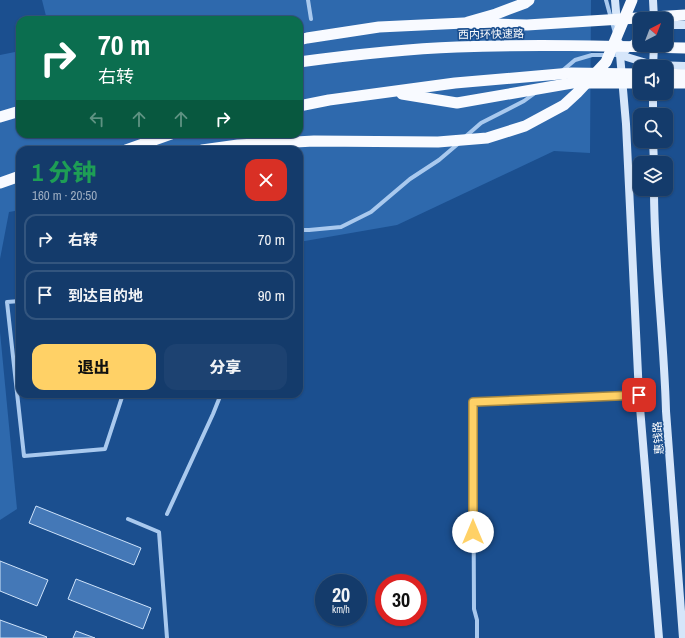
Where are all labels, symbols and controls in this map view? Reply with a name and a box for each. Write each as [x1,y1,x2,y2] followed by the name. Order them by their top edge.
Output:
[633,12,673,52] north arrow
[633,12,673,196] map controls
[98,26,150,64] text: 70 m
[458,26,524,42] street label: 西内环快速路
[32,32,84,84] icon: right
[633,60,673,100] button: sound
[98,64,134,89] text: 右转
[86,108,108,130] icon: left
[128,108,150,130] icon: ahead
[170,108,192,130] icon: ahead
[212,108,234,130] icon: right
[633,108,673,148] button: search
[32,156,96,188] text: 1 分钟
[633,156,673,196] button: layers
[245,159,287,201] button: close
[32,187,97,204] text: 160 m · 20:50
[34,228,56,250] icon: right
[68,229,98,250] text: 右转
[258,229,285,250] text: 70 m
[34,284,56,306] icon: arrive
[68,285,143,306] text: 到达目的地
[258,285,285,306] text: 90 m
[32,344,156,390] button: 退出
[164,344,287,390] button: 分享
[622,378,656,412] pin
[628,384,650,406] icon: arrive
[650,421,666,455] street label: 惠钱路
[452,511,494,553] position arrow
[375,574,427,626] speed limit sign: 30
[332,581,350,608] text: 20
[332,603,350,616] text: km/h

